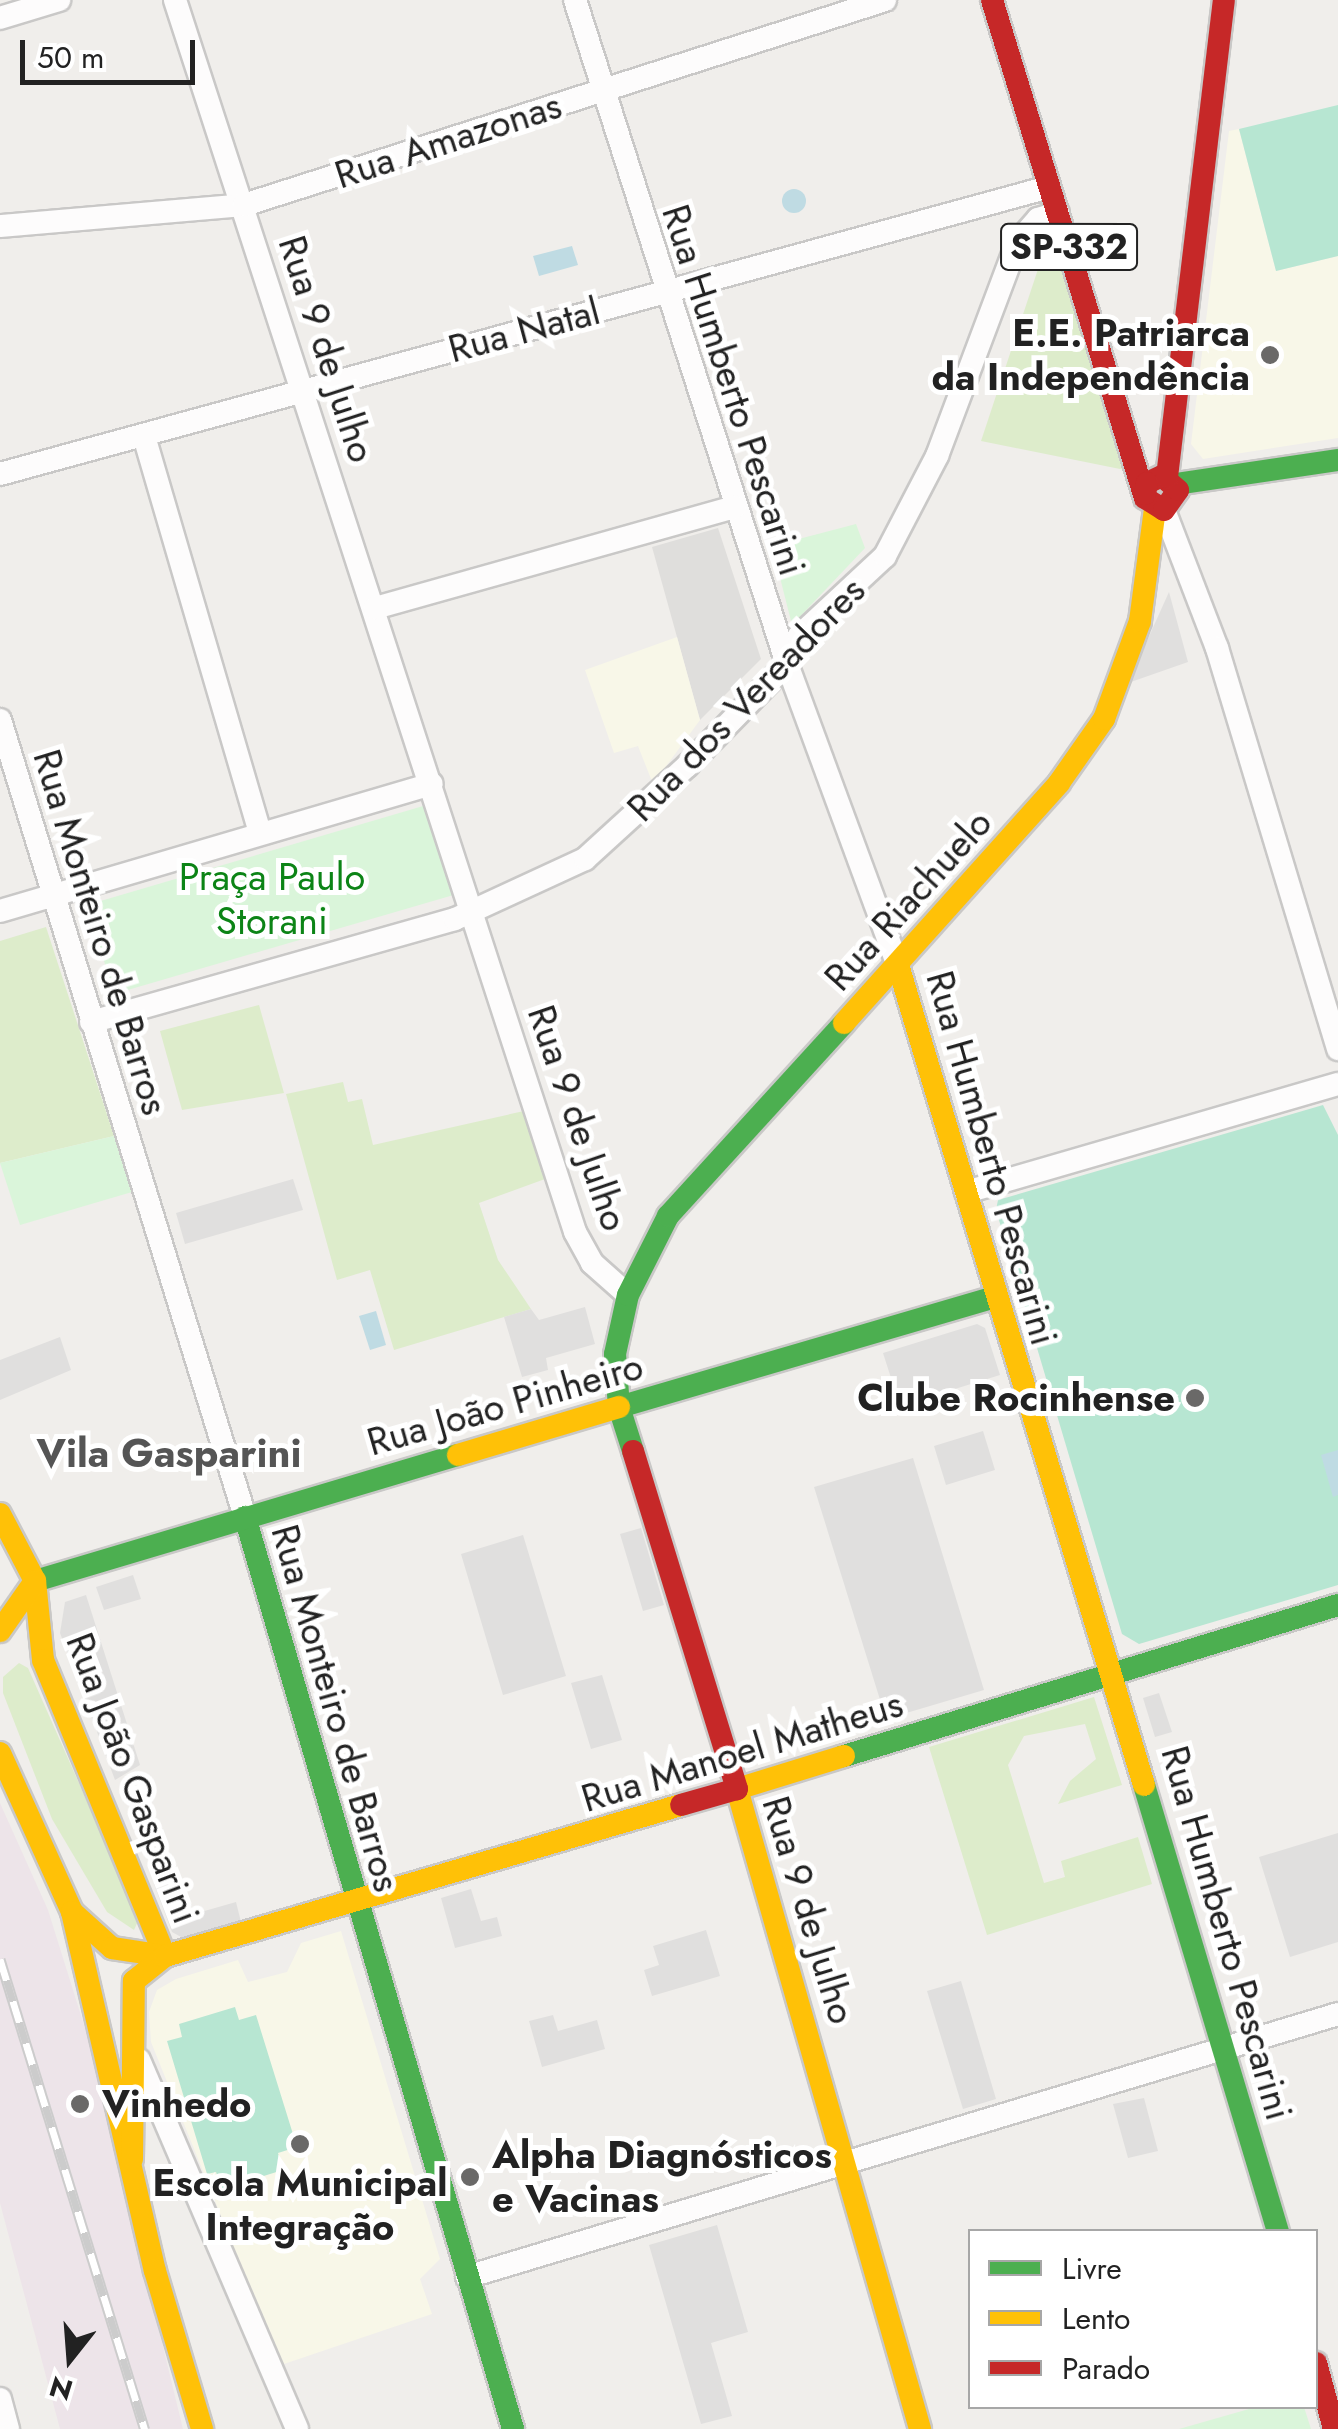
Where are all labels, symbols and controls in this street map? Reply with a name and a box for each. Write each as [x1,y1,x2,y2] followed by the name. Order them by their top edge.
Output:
[25,20,200,82] scale bar
[37,36,104,79] text: 50 m
[329,82,567,198] street label: Rua Amazonas
[653,199,815,581] street label: Rua Humberto Pescarini
[999,217,1139,277] road number: SP-332
[269,230,385,468] street label: Rua 9 de Julho
[443,288,605,372] street label: Rua Natal
[932,310,1250,399] place label: E.E. Patriarca da Independência
[1259,344,1281,366] marker: E.E. Patriarca da Independência
[618,567,874,831] street label: Rua dos Vereadores
[24,744,178,1120] street label: Rua Monteiro de Barros
[815,800,1001,1000] street label: Rua Riachuelo
[179,854,365,944] park label: Praça Paulo Storani
[917,966,1067,1350] street label: Rua Humberto Pescarini
[518,999,638,1237] street label: Rua 9 de Julho
[362,1343,648,1465] street label: Rua João Pinheiro
[857,1375,1175,1421] place label: Clube Rocinhense
[1184,1387,1206,1409] marker: Clube Rocinhense
[37,1429,301,1477] district label: Vila Gasparini
[262,1519,410,1897] street label: Rua Monteiro de Barros
[57,1626,209,1930] street label: Rua João Gasparini
[576,1680,908,1822] street label: Rua Manoel Matheus
[1152,1741,1302,2125] street label: Rua Humberto Pescarini
[753,1791,865,2029] street label: Rua 9 de Julho
[102,2081,252,2127] place label: Vinhedo
[67,2091,93,2117] marker: Vinhedo
[492,2132,832,2222] place label: Alpha Diagnósticos e Vacinas
[289,2133,311,2155] marker: Escola Municipal Integração
[152,2160,448,2250] place label: Escola Municipal Integração
[457,2164,483,2190] marker: Alpha Diagnósticos e Vacinas
[968,2229,1318,2409] legend
[1062,2247,1122,2290] text: Livre
[1062,2297,1130,2340] text: Lento
[20,2309,120,2409] north arrow
[1062,2347,1150,2390] text: Parado
[44,2365,78,2411] text: N

